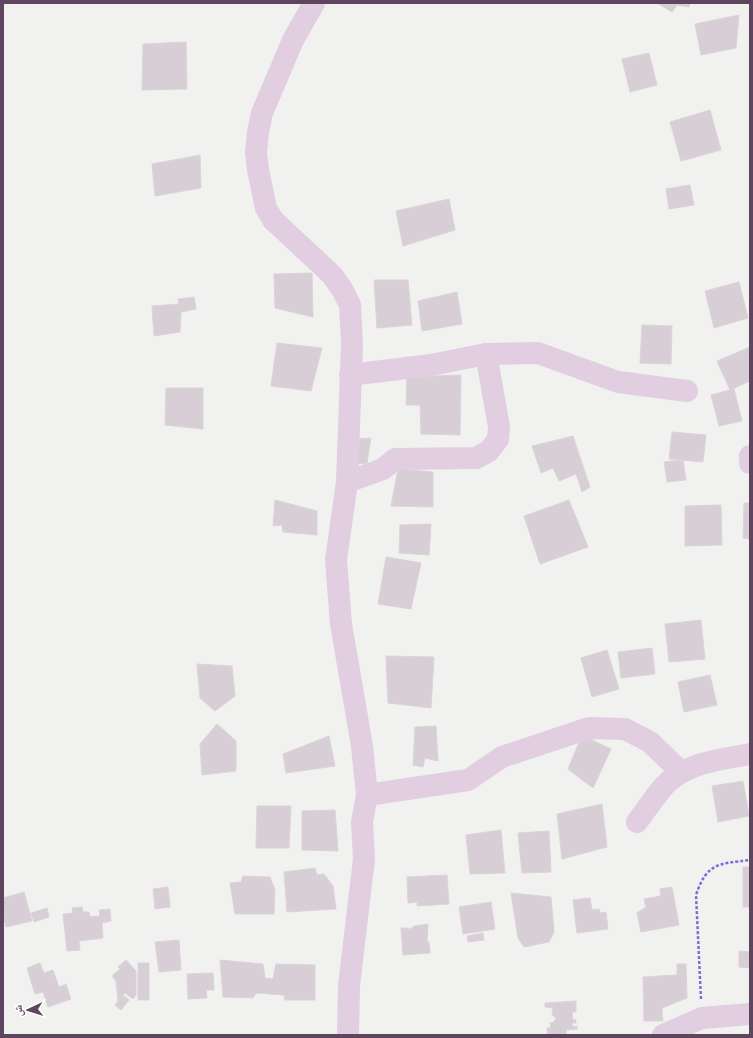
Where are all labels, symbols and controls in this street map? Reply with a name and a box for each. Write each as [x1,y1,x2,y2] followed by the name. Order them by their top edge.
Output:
[8,990,48,1030] north arrow
[11,1004,26,1017] text: ش

